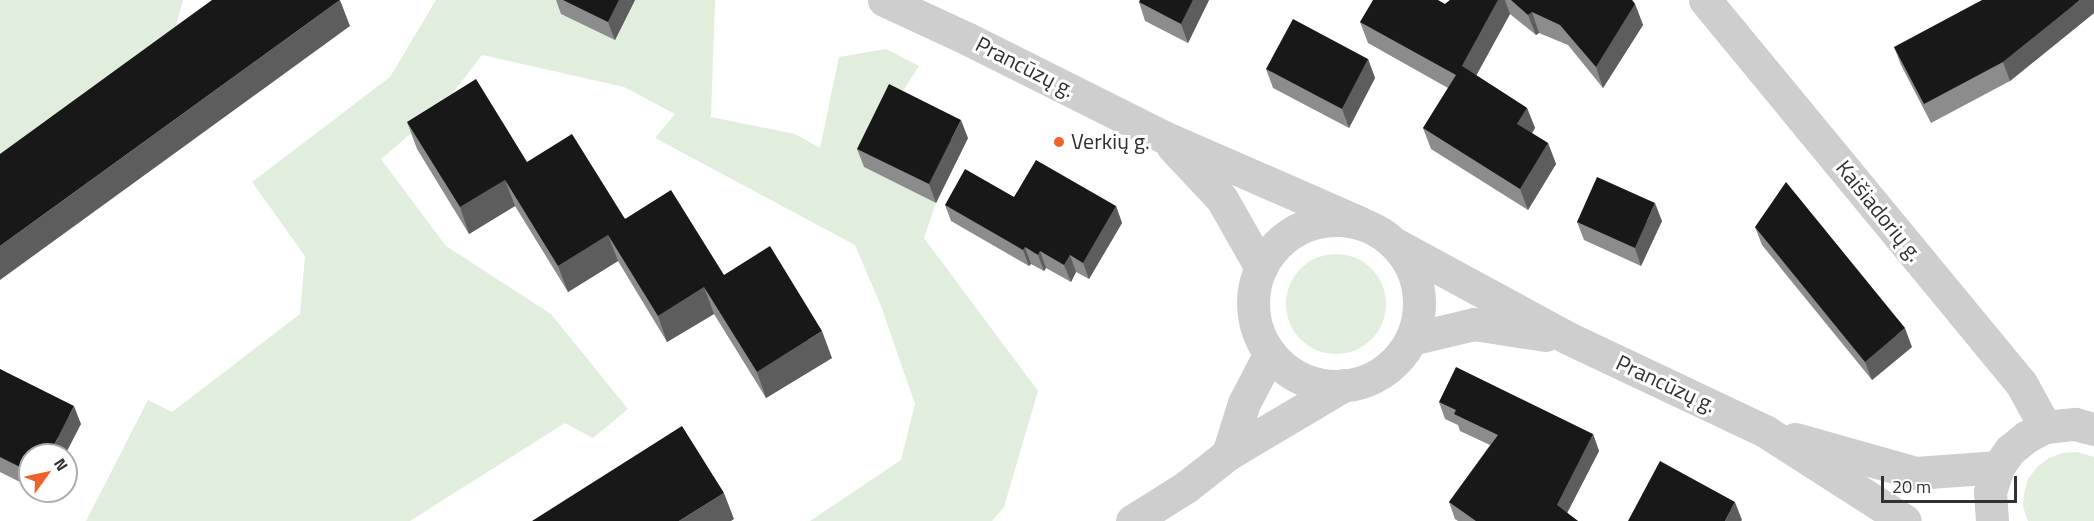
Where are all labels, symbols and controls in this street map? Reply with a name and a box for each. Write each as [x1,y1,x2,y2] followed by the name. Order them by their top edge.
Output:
[971,31,1079,103] street label: Prancūzų g.
[1071,129,1150,155] place label: Verkių g.
[1052,135,1066,149] marker: Verkių g.
[1830,155,1928,267] street label: Kaišiadorių g.
[1612,349,1720,419] street label: Prancūzų g.
[18,443,78,503] north arrow
[48,453,75,475] text: N
[1884,464,2020,502] scale bar
[1892,473,1931,500] text: 20 m

